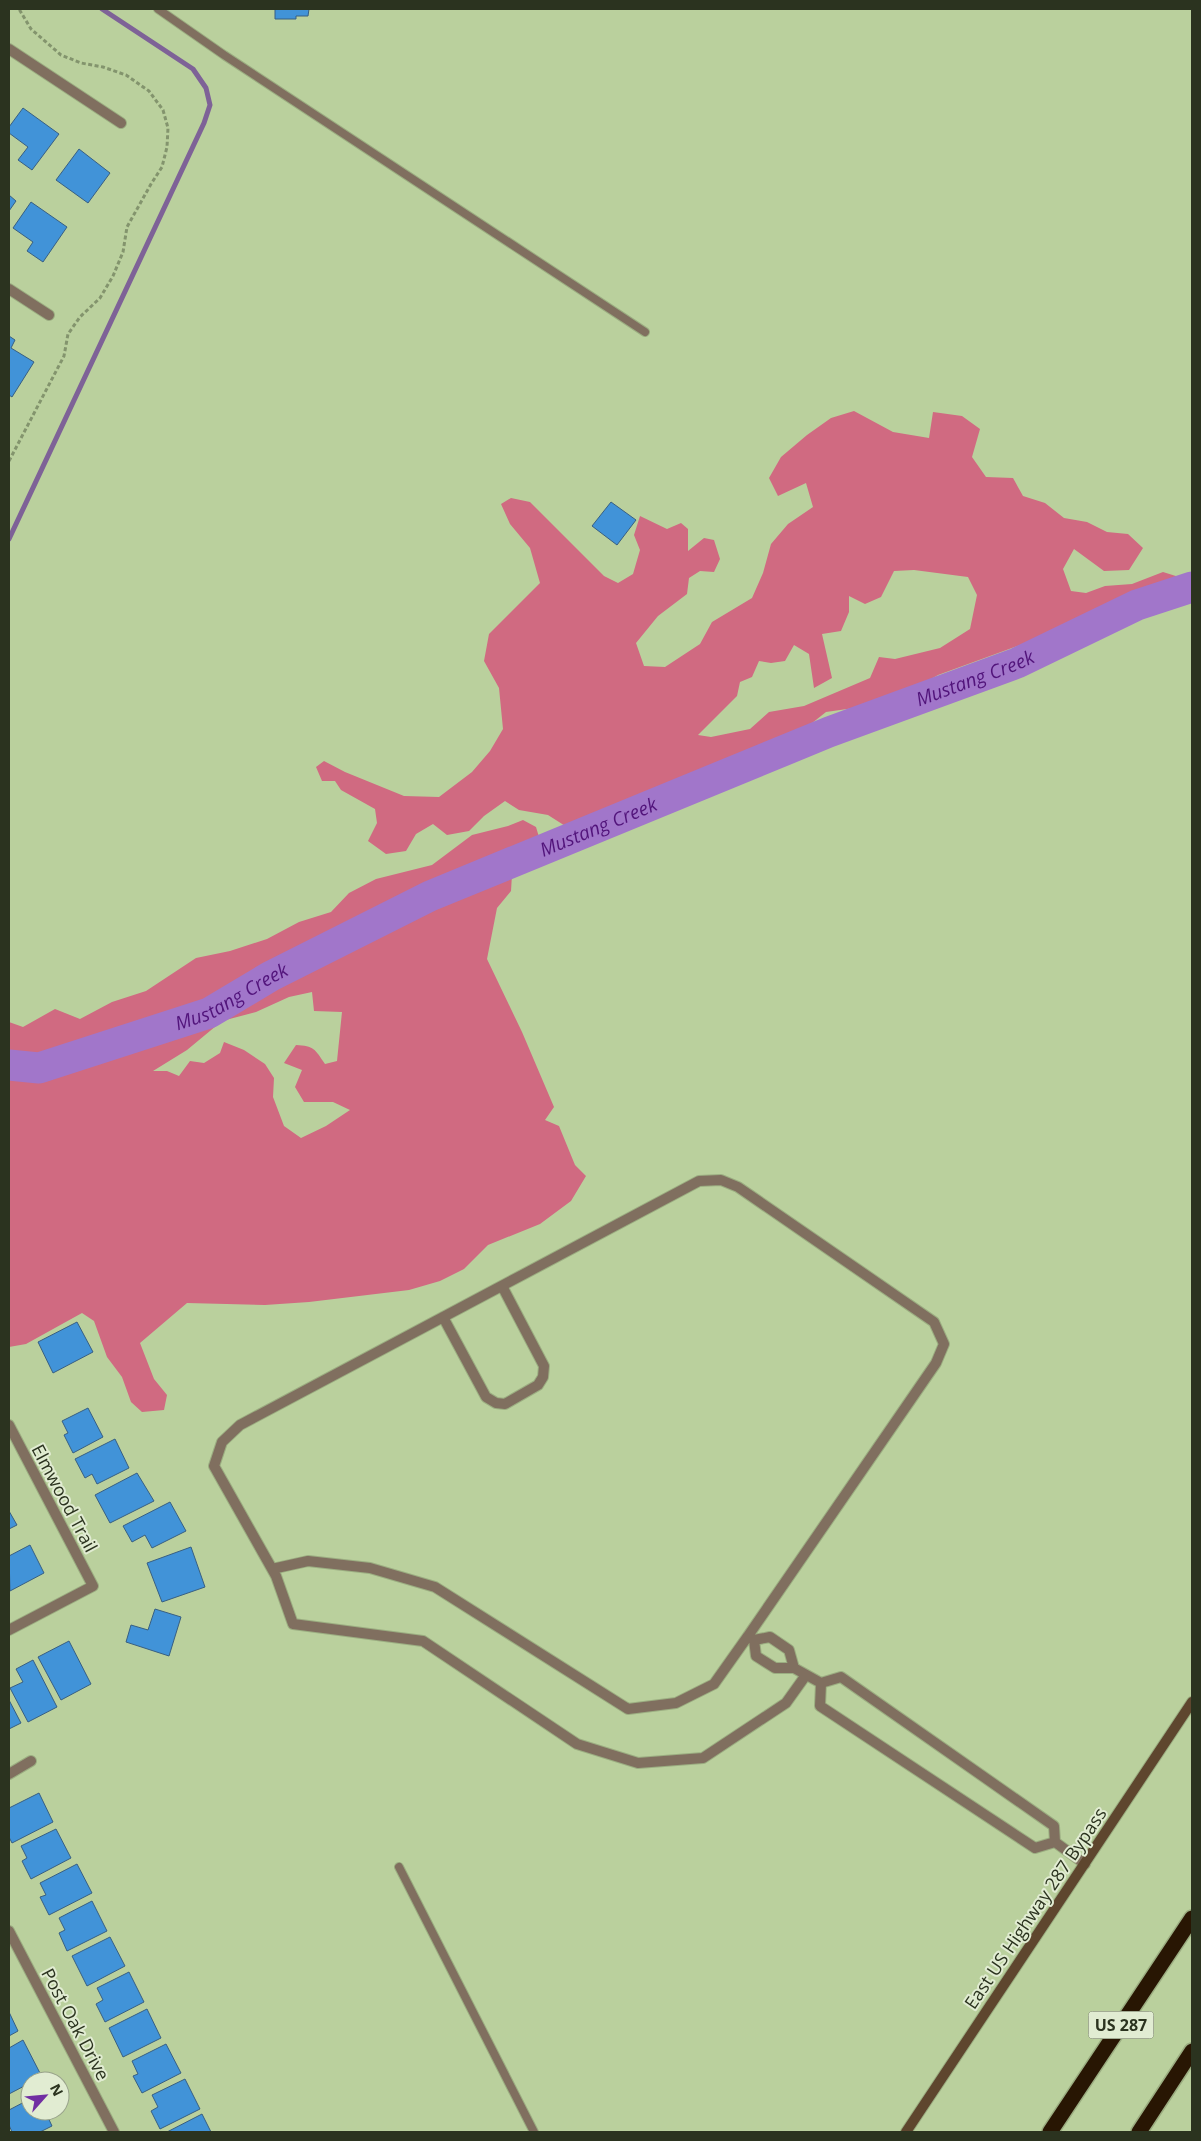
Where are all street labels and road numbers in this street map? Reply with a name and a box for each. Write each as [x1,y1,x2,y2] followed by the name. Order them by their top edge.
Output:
[27,1440,103,1556] street label: Elmwood Trail
[959,1803,1111,2013] street label: East US Highway 287 Bypass
[36,1964,116,2084] street label: Post Oak Drive
[1088,2012,1154,2038] road number: US 287

